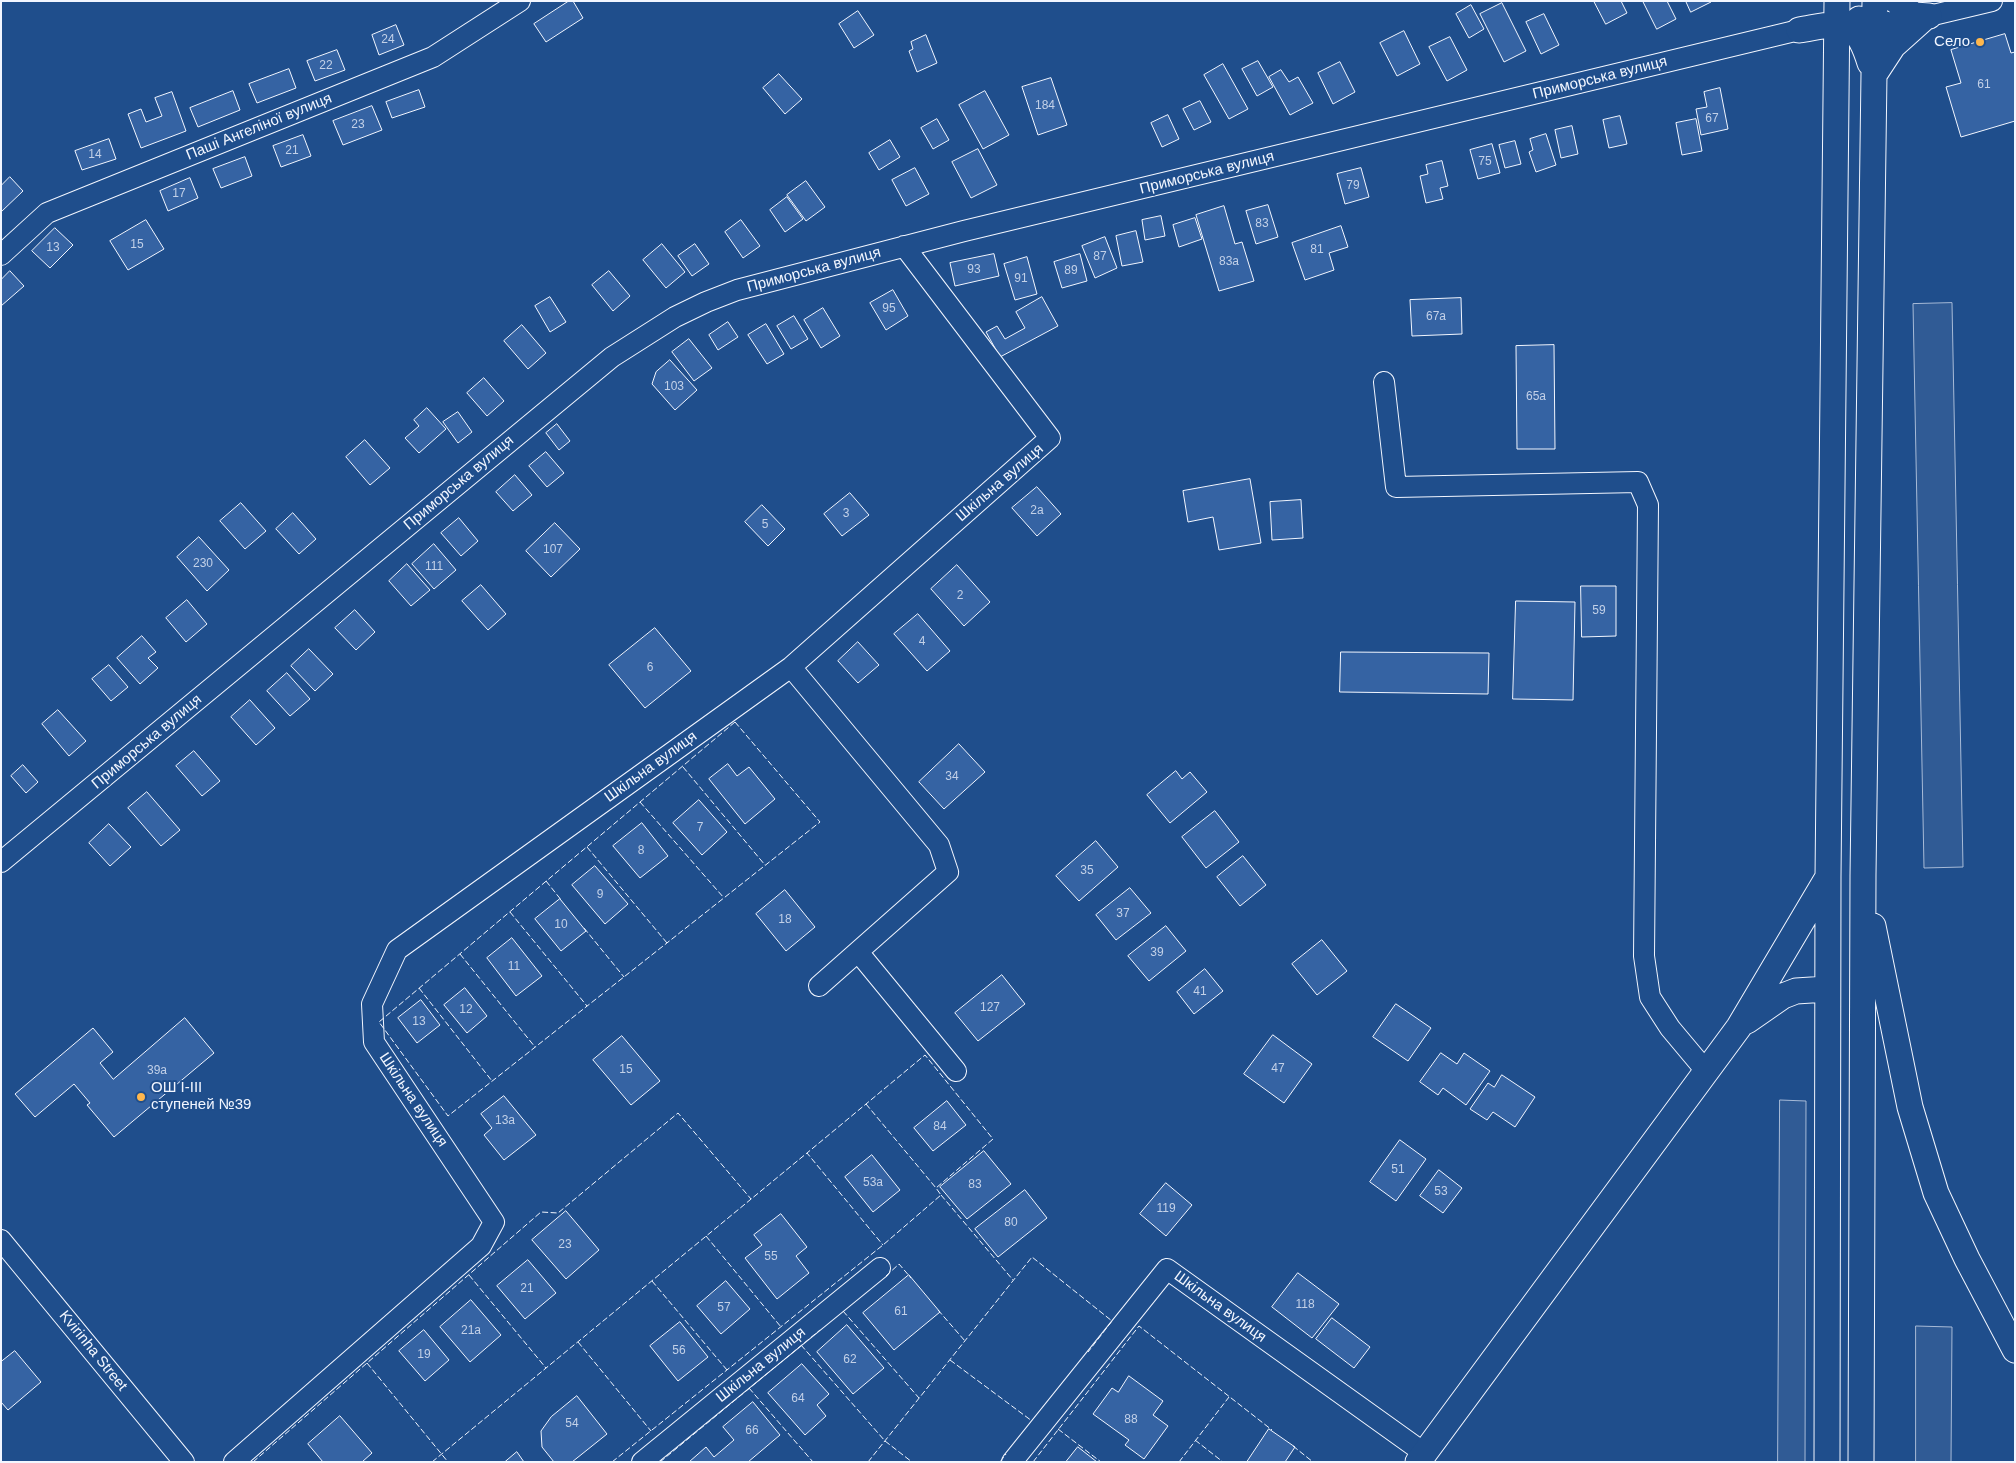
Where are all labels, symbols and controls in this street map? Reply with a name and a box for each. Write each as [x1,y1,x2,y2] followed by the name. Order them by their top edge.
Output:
[381,33,395,47] house number: 24
[1934,33,1970,51] place label: Село
[1974,36,1986,48] marker: Село
[1531,53,1669,103] street label: Приморська вулиця
[319,59,333,73] house number: 22
[1977,78,1991,92] house number: 61
[183,90,335,164] street label: Паші Ангеліної вулиця
[1035,99,1055,113] house number: 184
[1705,112,1719,126] house number: 67
[351,118,365,132] house number: 23
[285,144,299,158] house number: 21
[88,148,102,162] house number: 14
[1138,148,1276,198] street label: Приморська вулиця
[1478,155,1492,169] house number: 75
[1346,179,1360,193] house number: 79
[172,187,186,201] house number: 17
[1255,217,1269,231] house number: 83
[130,238,144,252] house number: 15
[46,241,60,255] house number: 13
[745,243,883,297] street label: Приморська вулиця
[1310,243,1324,257] house number: 81
[1093,250,1107,264] house number: 87
[1219,255,1239,269] house number: 83а
[967,263,981,277] house number: 93
[1064,264,1078,278] house number: 89
[1014,272,1028,286] house number: 91
[882,302,896,316] house number: 95
[1426,310,1446,324] house number: 67а
[664,380,684,394] house number: 103
[1526,390,1546,404] house number: 65а
[400,432,518,534] street label: Приморська вулиця
[953,440,1047,526] street label: Шкільна вулиця
[1030,504,1044,518] house number: 2а
[843,507,849,521] house number: 3
[762,518,768,532] house number: 5
[543,543,563,557] house number: 107
[193,557,213,571] house number: 230
[425,560,443,574] house number: 111
[957,589,963,603] house number: 2
[1592,604,1606,618] house number: 59
[919,635,925,649] house number: 4
[647,661,653,675] house number: 6
[88,691,206,793] street label: Приморська вулиця
[601,727,701,807] street label: Шкільна вулиця
[945,770,959,784] house number: 34
[697,821,703,835] house number: 7
[638,844,644,858] house number: 8
[1080,864,1094,878] house number: 35
[597,888,603,902] house number: 9
[1116,907,1130,921] house number: 37
[778,913,792,927] house number: 18
[554,918,568,932] house number: 10
[1150,946,1164,960] house number: 39
[508,960,520,974] house number: 11
[1193,985,1207,999] house number: 41
[980,1001,1000,1015] house number: 127
[459,1003,473,1017] house number: 12
[412,1015,426,1029] house number: 13
[375,1050,451,1150] street label: Шкільна вулиця
[1271,1062,1285,1076] house number: 47
[619,1063,633,1077] house number: 15
[147,1064,167,1078] house number: 39а
[151,1079,251,1114] place label: ОШ I-III ступеней №39
[135,1091,147,1103] marker: ОШ I-III ступеней №39
[495,1114,515,1128] house number: 13а
[933,1120,947,1134] house number: 84
[1391,1163,1405,1177] house number: 51
[863,1176,883,1190] house number: 53а
[968,1178,982,1192] house number: 83
[1434,1185,1448,1199] house number: 53
[1156,1202,1176,1216] house number: 119
[1004,1216,1018,1230] house number: 80
[558,1238,572,1252] house number: 23
[764,1250,778,1264] house number: 55
[1170,1267,1270,1347] street label: Шкільна вулиця
[520,1282,534,1296] house number: 21
[1295,1298,1315,1312] house number: 118
[717,1301,731,1315] house number: 57
[894,1305,908,1319] house number: 61
[55,1307,131,1395] street label: Kvirinha Street
[461,1324,481,1338] house number: 21а
[713,1324,809,1406] street label: Шкільна вулиця
[672,1344,686,1358] house number: 56
[417,1348,431,1362] house number: 19
[843,1353,857,1367] house number: 62
[791,1392,805,1406] house number: 64
[1124,1413,1138,1427] house number: 88
[565,1417,579,1431] house number: 54
[745,1424,759,1438] house number: 66

